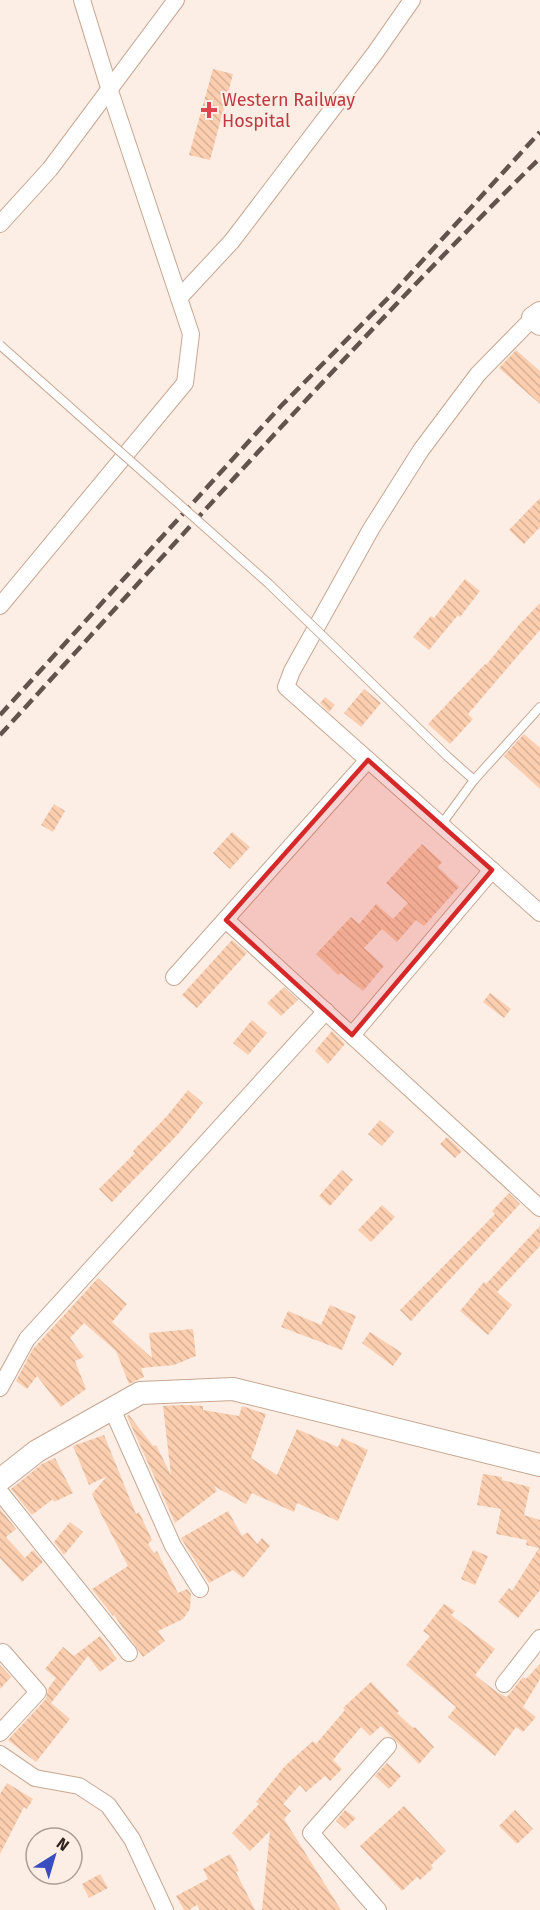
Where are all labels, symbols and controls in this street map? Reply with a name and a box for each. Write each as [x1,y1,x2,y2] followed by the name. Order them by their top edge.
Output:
[222,89,355,132] place label: Western Railway Hospital
[200,101,218,119] marker: Western Railway Hospital
[24,1826,84,1886] north arrow
[53,1834,73,1855] text: N

